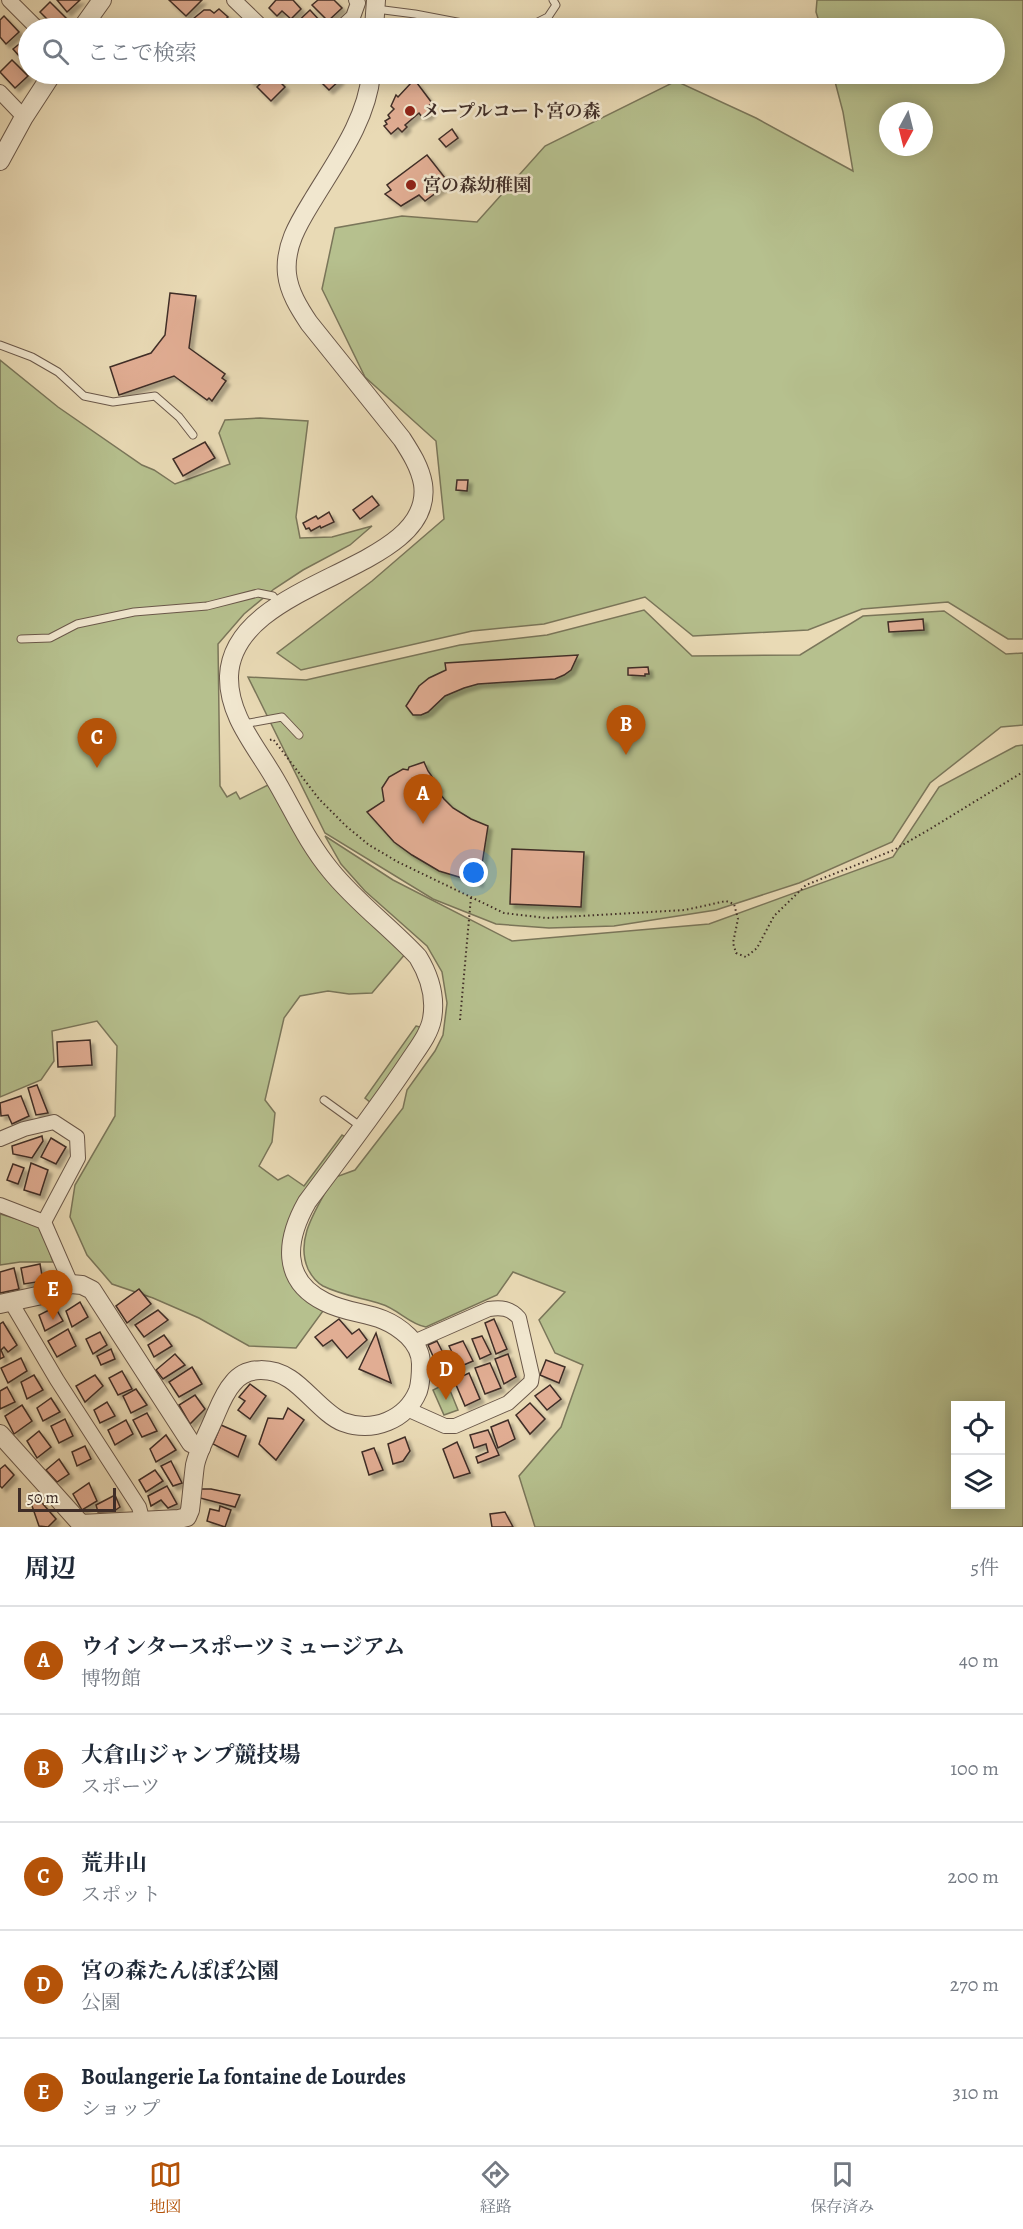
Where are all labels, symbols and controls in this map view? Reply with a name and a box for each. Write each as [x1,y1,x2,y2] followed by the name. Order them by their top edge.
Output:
[18,18,1005,84] search box
[39,35,72,68] icon: search
[87,38,197,68] text: ここで検索
[422,99,600,123] place label: メープルコート宮の森
[879,102,933,156] north arrow
[403,104,417,118] marker: メープルコート宮の森
[423,173,531,197] place label: 宮の森幼稚園
[404,178,418,192] marker: 宮の森幼稚園
[606,706,646,755] pin: B
[78,718,116,768] pin: C
[404,774,442,824] pin: A
[459,858,488,887] your location
[34,1270,72,1320] pin: E
[426,1350,466,1400] pin: D
[951,1401,1005,1509] map controls
[951,1401,1005,1455] button: locate
[951,1455,1005,1509] button: layers
[18,1485,116,1512] scale bar
[27,1487,59,1509] text: 50 m
[24,1551,76,1586] text: 周辺
[970,1554,999,1581] text: 5件
[81,1632,405,1662] text: ウインタースポーツミュージアム
[37,1647,50,1674] text: A
[959,1647,999,1674] text: 40 m
[81,1665,141,1692] text: 博物館
[81,1740,301,1770] text: 大倉山ジャンプ競技場
[37,1755,50,1782] text: B
[950,1755,999,1782] text: 100 m
[81,1773,160,1800] text: スポーツ
[81,1848,147,1878] text: 荒井山
[37,1863,50,1890] text: C
[948,1863,999,1890] text: 200 m
[81,1881,161,1908] text: スポット
[81,1956,279,1986] text: 宮の森たんぽぽ公園
[37,1971,50,1998] text: D
[950,1971,999,1998] text: 270 m
[81,1989,121,2016] text: 公園
[81,2062,406,2092] text: Boulangerie La fontaine de Lourdes
[38,2079,49,2106] text: E
[953,2079,999,2106] text: 310 m
[81,2095,161,2122] text: ショップ
[149,2158,182,2218] tab: 地図
[479,2158,512,2218] tab: 経路
[810,2158,874,2218] tab: 保存済み

